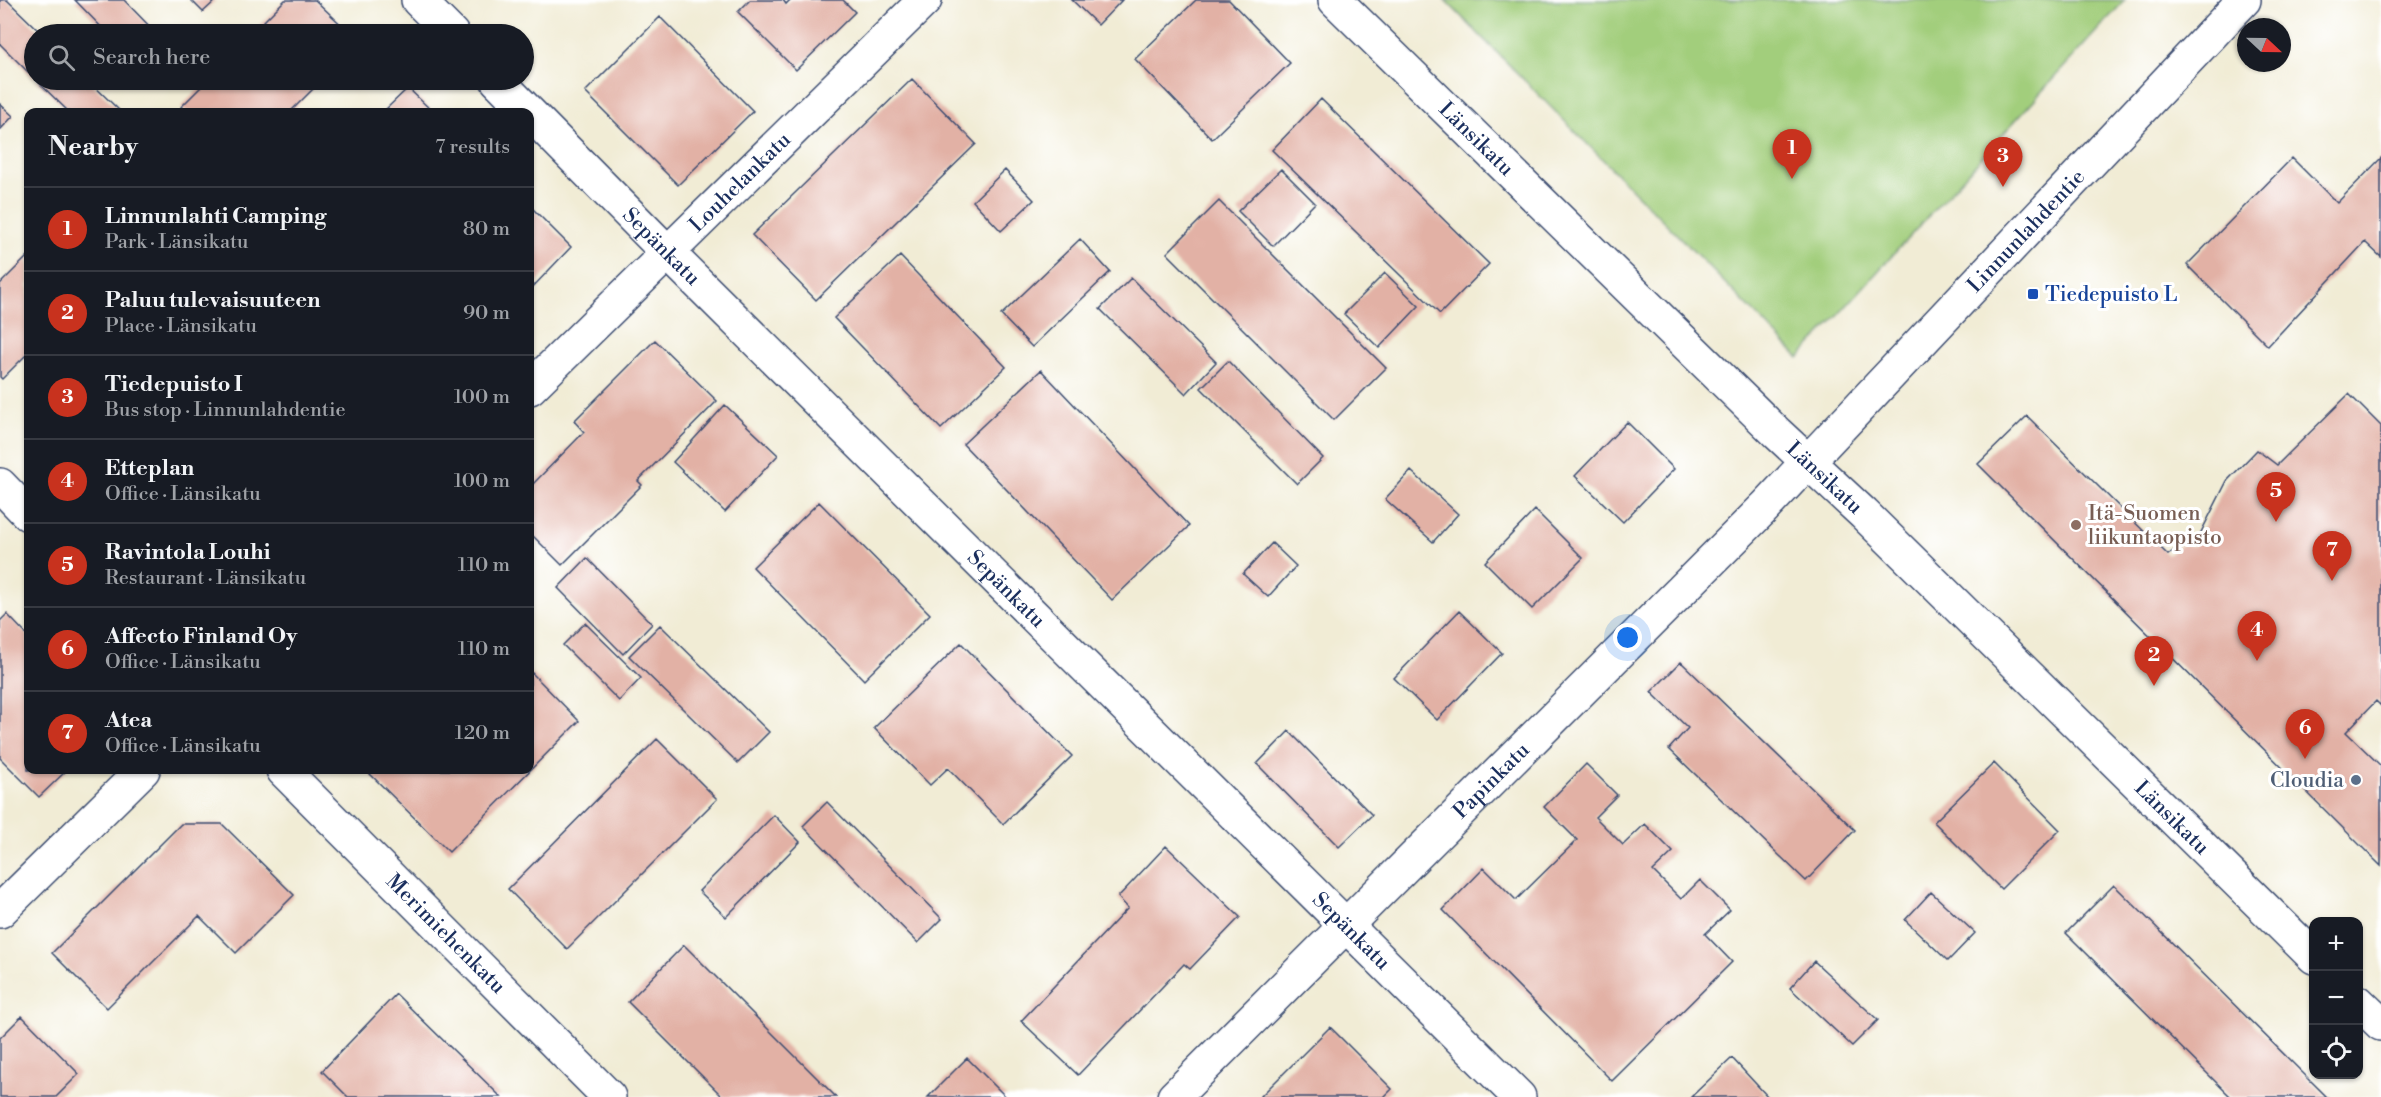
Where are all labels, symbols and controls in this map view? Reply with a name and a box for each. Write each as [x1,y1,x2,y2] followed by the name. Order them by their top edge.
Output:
[2237,18,2291,72] north arrow
[24,24,534,90] search box
[45,41,78,74] icon: search
[93,44,210,71] text: Search here
[1433,97,1519,182] street label: Länsikatu
[684,127,797,238] street label: Louhelankatu
[1772,130,1812,179] pin: 1
[48,131,138,163] text: Nearby
[435,135,510,160] text: 7 results
[1984,138,2022,187] pin: 3
[1962,165,2091,299] street label: Linnunlahdentie
[105,203,326,230] text: Linnunlahti Camping
[616,203,705,292] street label: Sepänkatu
[63,217,72,242] text: 1
[463,217,510,242] text: 80 m
[105,230,248,255] text: Park · Länsikatu
[2045,282,2177,308] place label: Tiedepuisto L
[105,287,321,314] text: Paluu tulevaisuuteen
[2026,287,2040,301] marker: Tiedepuisto L
[61,301,74,326] text: 2
[463,301,510,326] text: 90 m
[105,314,257,339] text: Place · Länsikatu
[105,371,243,398] text: Tiedepuisto I
[61,385,74,410] text: 3
[454,385,510,410] text: 100 m
[105,398,346,423] text: Bus stop · Linnunlahdentie
[1780,436,1868,520] street label: Länsikatu
[105,455,194,482] text: Etteplan
[61,469,74,494] text: 4
[454,469,510,494] text: 100 m
[2256,472,2296,522] pin: 5
[105,482,261,507] text: Office · Länsikatu
[2088,501,2222,551] place label: Itä-Suomen liikuntaopisto
[2069,518,2083,532] marker: Itä-Suomen liikuntaopisto
[2312,532,2352,581] pin: 7
[105,539,271,566] text: Ravintola Louhi
[961,545,1050,634] street label: Sepänkatu
[61,553,74,578] text: 5
[458,553,510,578] text: 110 m
[105,566,306,591] text: Restaurant · Länsikatu
[2238,612,2276,661] pin: 4
[105,623,297,650] text: Affecto Finland Oy
[1613,623,1642,652] your location
[2134,636,2174,686] pin: 2
[61,637,74,662] text: 6
[458,637,510,662] text: 110 m
[105,650,261,675] text: Office · Länsikatu
[105,707,152,734] text: Atea
[2286,710,2324,759] pin: 6
[62,721,73,746] text: 7
[455,721,510,746] text: 120 m
[105,734,261,759] text: Office · Länsikatu
[1448,738,1535,825] street label: Papinkatu
[2270,768,2344,794] place label: Cloudia
[2349,773,2363,787] marker: Cloudia
[2128,775,2214,861] street label: Länsikatu
[380,869,511,1000] street label: Merimiehenkatu
[1306,887,1395,976] street label: Sepänkatu
[2309,917,2363,1079] map controls
[2309,917,2363,971] button: +
[2309,971,2363,1025] button: −
[2309,1025,2363,1079] button: locate

